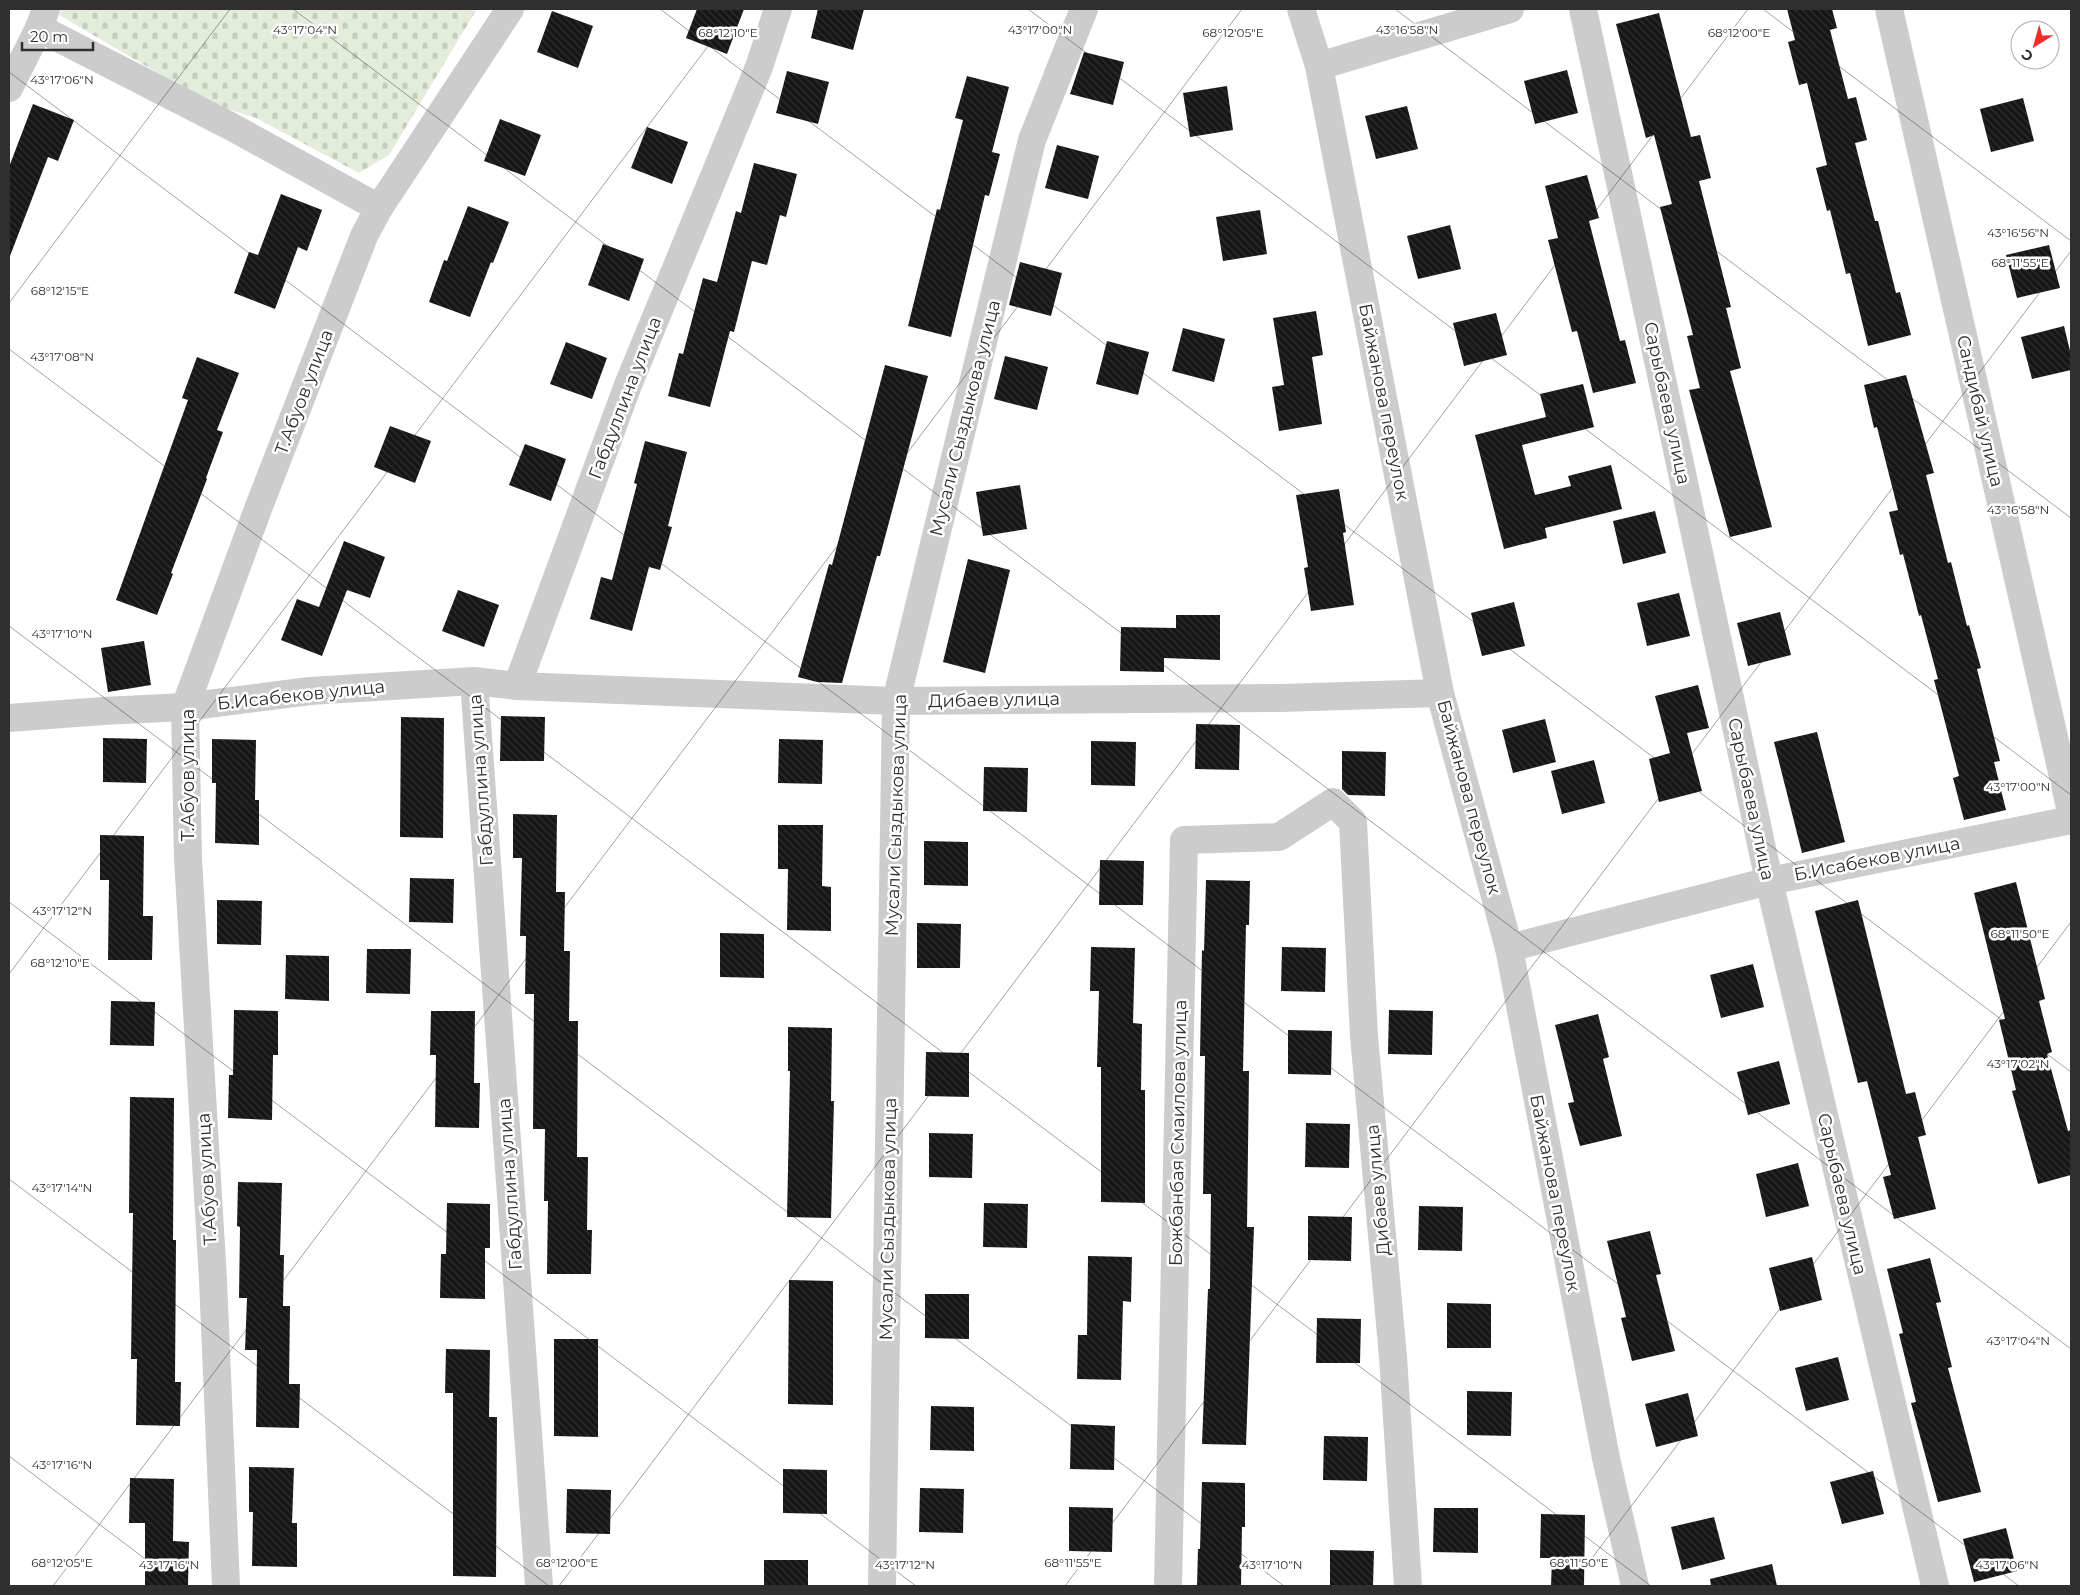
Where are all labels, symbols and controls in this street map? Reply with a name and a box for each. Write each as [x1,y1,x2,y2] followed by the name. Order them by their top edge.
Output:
[22,20,94,52] scale bar
[2010,20,2060,70] north arrow
[273,22,337,37] text: 43°17'04"N
[1008,22,1072,37] text: 43°17'00"N
[1376,22,1438,37] text: 43°16'58"N
[698,25,758,40] text: 68°12'10"E
[1202,25,1264,40] text: 68°12'05"E
[1708,25,1770,40] text: 68°12'00"E
[30,27,68,46] text: 20 m
[2018,45,2037,66] text: С
[30,72,94,87] text: 43°17'06"N
[1987,225,2049,240] text: 43°16'56"N
[1991,255,2049,270] text: 68°11'55"E
[31,283,89,298] text: 68°12'15"E
[925,298,1005,538] street label: Мусали Сыздыкова улица
[1354,302,1414,503] street label: Байжанова переулок
[584,314,666,482] street label: Габдуллина улица
[1639,320,1695,486] street label: Сарыбаева улица
[270,326,338,458] street label: Т.Абуов улица
[1952,333,2008,489] street label: Сандибай улица
[30,349,94,364] text: 43°17'08"N
[1987,502,2049,517] text: 43°16'58"N
[31,626,93,641] text: 43°17'10"N
[216,675,386,715] street label: Б.Исабеков улица
[928,688,1060,712] street label: Дибаев улица
[464,693,498,867] street label: Габдуллина улица
[881,693,911,937] street label: Мусали Сыздыкова улица
[1432,697,1506,897] street label: Байжанова переулок
[177,709,199,841] street label: Т.Абуов улица
[1723,716,1779,882] street label: Сарыбаева улица
[1986,779,2050,794] text: 43°17'00"N
[1792,832,1962,886] street label: Б.Исабеков улица
[32,903,92,918] text: 43°17'12"N
[1990,926,2050,941] text: 68°11'50"E
[30,955,90,970] text: 68°12'10"E
[1165,1000,1191,1266] street label: Божбанбая Смаилова улица
[1986,1056,2050,1071] text: 43°17'02"N
[1525,1093,1585,1294] street label: Байжанова переулок
[493,1097,527,1271] street label: Габдуллина улица
[875,1098,901,1340] street label: Мусали Сыздыкова улица
[1813,1111,1871,1277] street label: Сарыбаева улица
[193,1112,221,1246] street label: Т.Абуов улица
[1361,1123,1395,1257] street label: Дибаев улица
[32,1180,92,1195] text: 43°17'14"N
[1986,1333,2050,1348] text: 43°17'04"N
[32,1457,92,1472] text: 43°17'16"N
[31,1555,93,1570] text: 68°12'05"E
[536,1555,598,1570] text: 68°12'00"E
[1044,1555,1102,1570] text: 68°11'55"E
[1549,1555,1609,1570] text: 68°11'50"E
[139,1557,199,1572] text: 43°17'16"N
[875,1557,935,1572] text: 43°17'12"N
[1241,1557,1303,1572] text: 43°17'10"N
[1975,1557,2039,1572] text: 43°17'06"N

